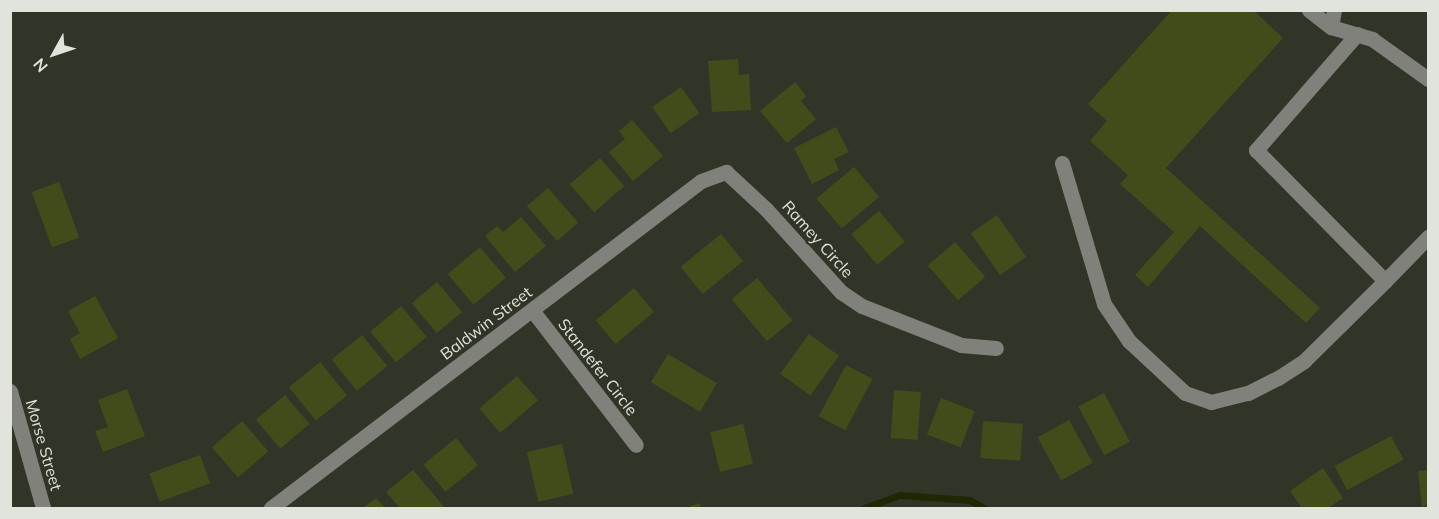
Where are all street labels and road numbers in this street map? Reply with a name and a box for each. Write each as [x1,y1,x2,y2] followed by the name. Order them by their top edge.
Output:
[778,197,858,281] street label: Ramey Circle
[437,282,535,364] street label: Baldwin Street
[554,315,642,419] street label: Standefer Circle
[22,397,66,493] street label: Morse Street

